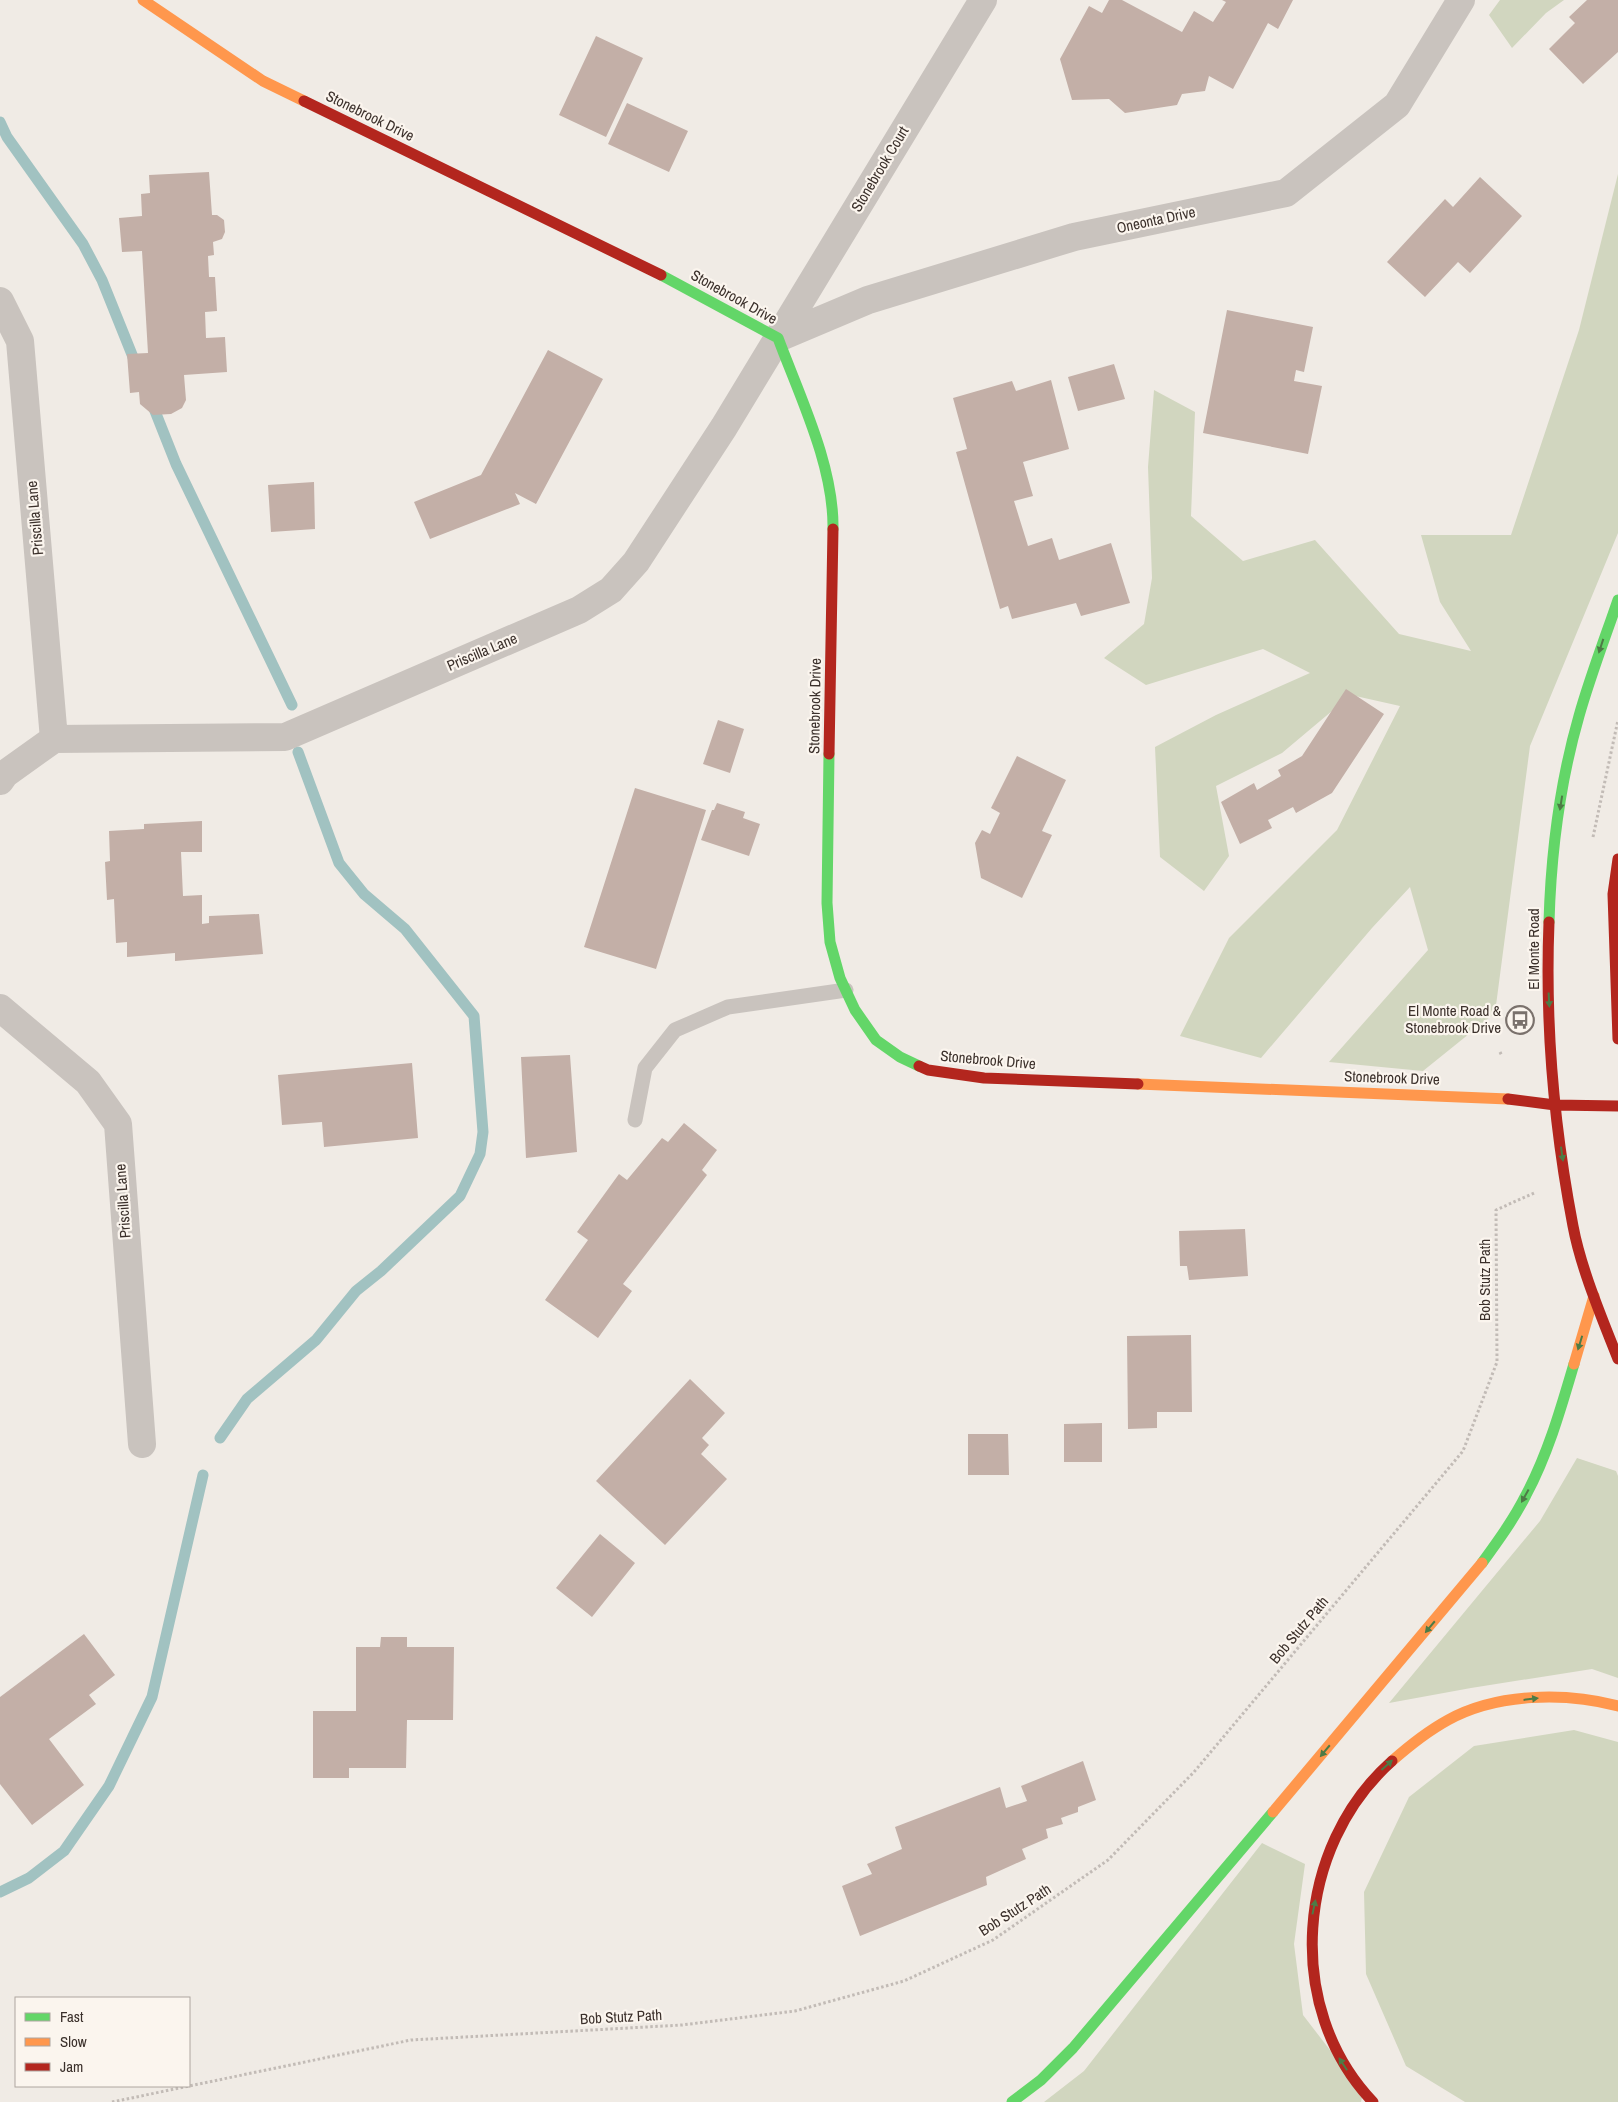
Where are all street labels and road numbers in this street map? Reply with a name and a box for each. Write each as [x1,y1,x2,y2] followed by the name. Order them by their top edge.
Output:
[323,85,418,146] street label: Stonebrook Drive
[846,122,914,215] street label: Stonebrook Court
[1115,201,1197,238] street label: Oneonta Drive
[687,264,781,329] street label: Stonebrook Drive
[21,480,48,556] street label: Priscilla Lane
[443,627,520,676] street label: Priscilla Lane
[803,658,826,754] street label: Stonebrook Drive
[1523,908,1544,990] street label: El Monte Road
[939,1045,1037,1074] street label: Stonebrook Drive
[1344,1065,1440,1090] street label: Stonebrook Drive
[109,1163,136,1239] street label: Priscilla Lane
[1474,1239,1495,1321] street label: Bob Stutz Path
[1264,1591,1333,1668] street label: Bob Stutz Path
[975,1878,1055,1941] street label: Bob Stutz Path
[579,2004,663,2029] street label: Bob Stutz Path

